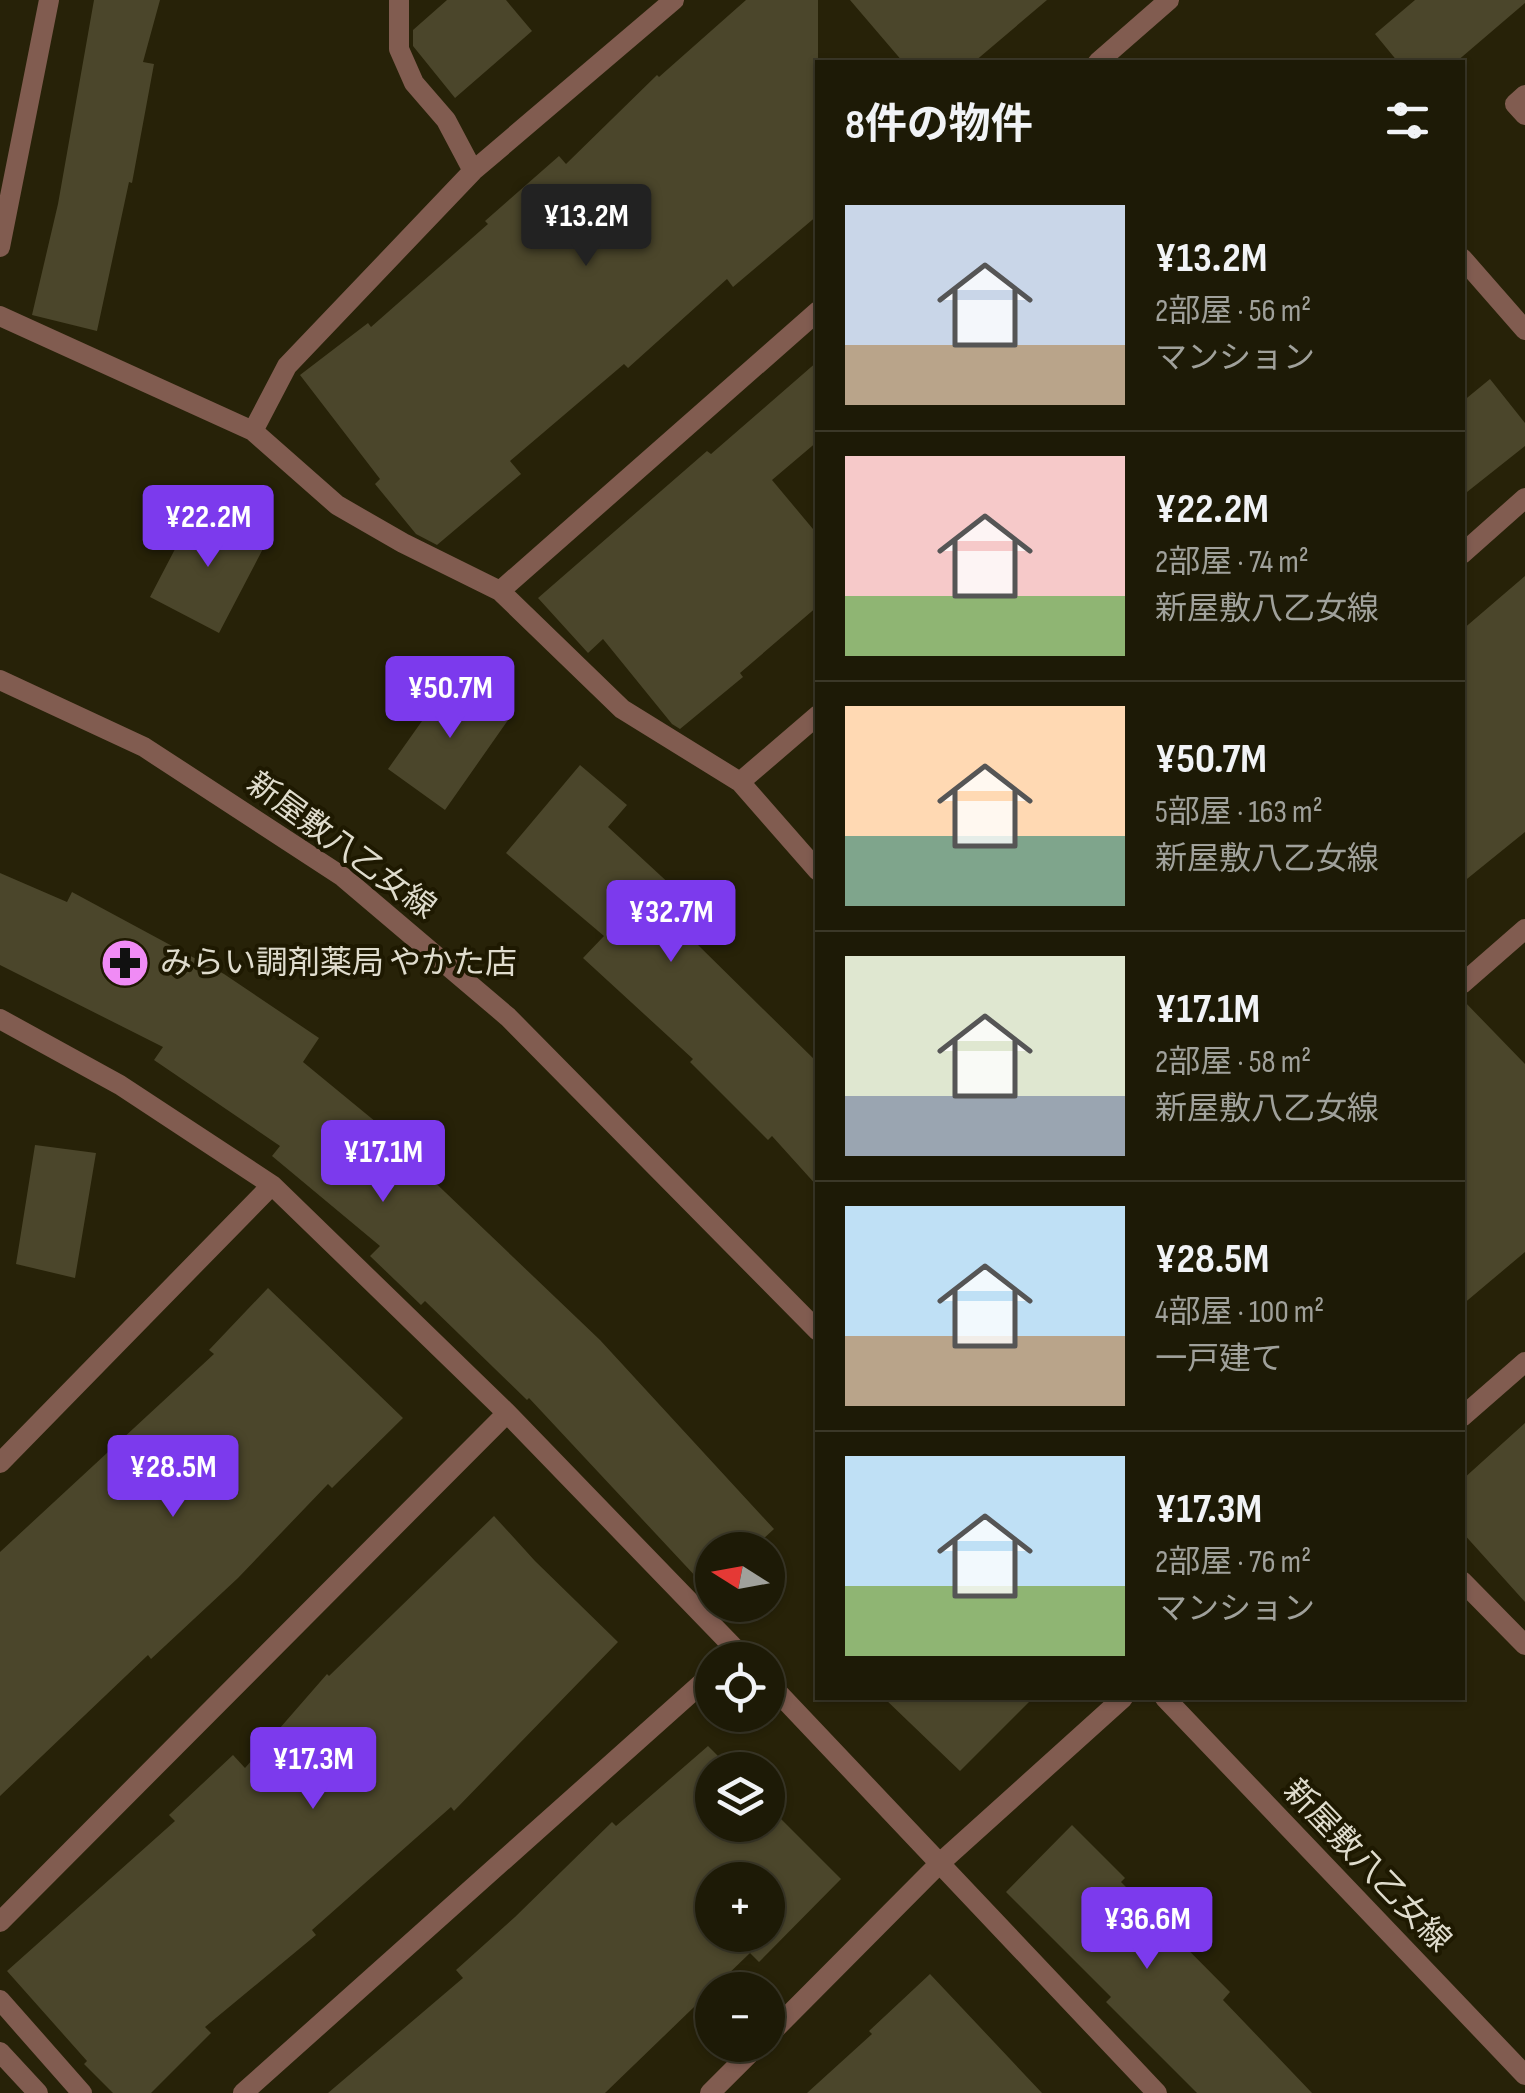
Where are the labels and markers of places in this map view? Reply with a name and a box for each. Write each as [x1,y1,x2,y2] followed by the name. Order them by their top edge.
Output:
[505,184,667,269] pin: ¥13.2M
[127,485,289,570] pin: ¥22.2M
[369,656,531,741] pin: ¥50.7M
[590,880,752,965] pin: ¥32.7M
[99,937,151,989] pharmacy icon: みらい調剤薬局 やかた店
[160,944,517,983] place label: みらい調剤薬局 やかた店
[302,1120,464,1205] pin: ¥17.1M
[92,1435,254,1520] pin: ¥28.5M
[232,1727,394,1812] pin: ¥17.3M
[1066,1887,1228,1972] pin: ¥36.6M

